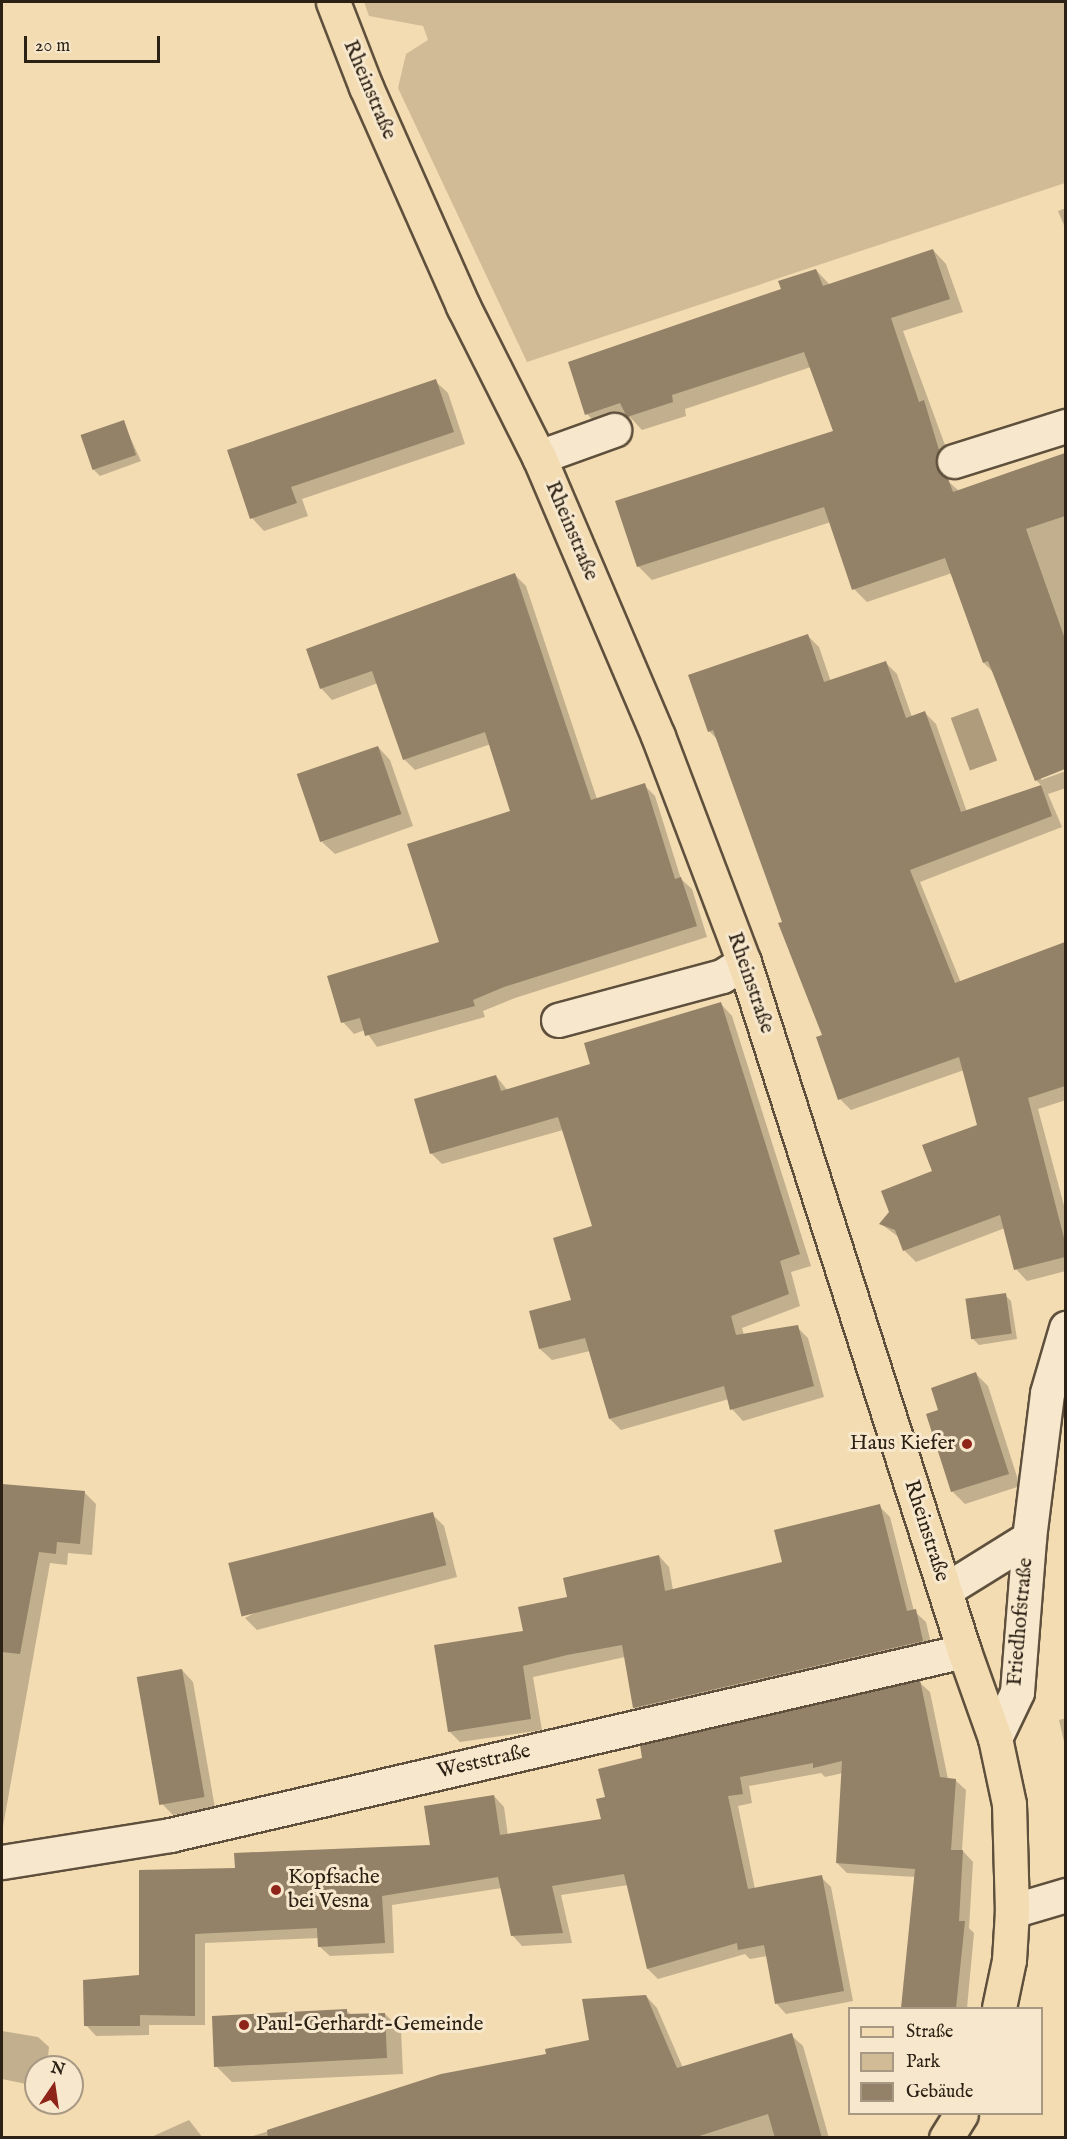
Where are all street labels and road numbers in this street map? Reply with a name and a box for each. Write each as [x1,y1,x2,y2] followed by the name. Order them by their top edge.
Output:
[337,37,401,143] street label: Rheinstraße
[539,478,603,584] street label: Rheinstraße
[721,929,779,1037] street label: Rheinstraße
[898,1477,954,1585] street label: Rheinstraße
[1003,1557,1039,1687] street label: Friedhofstraße
[435,1739,533,1785] street label: Weststraße

